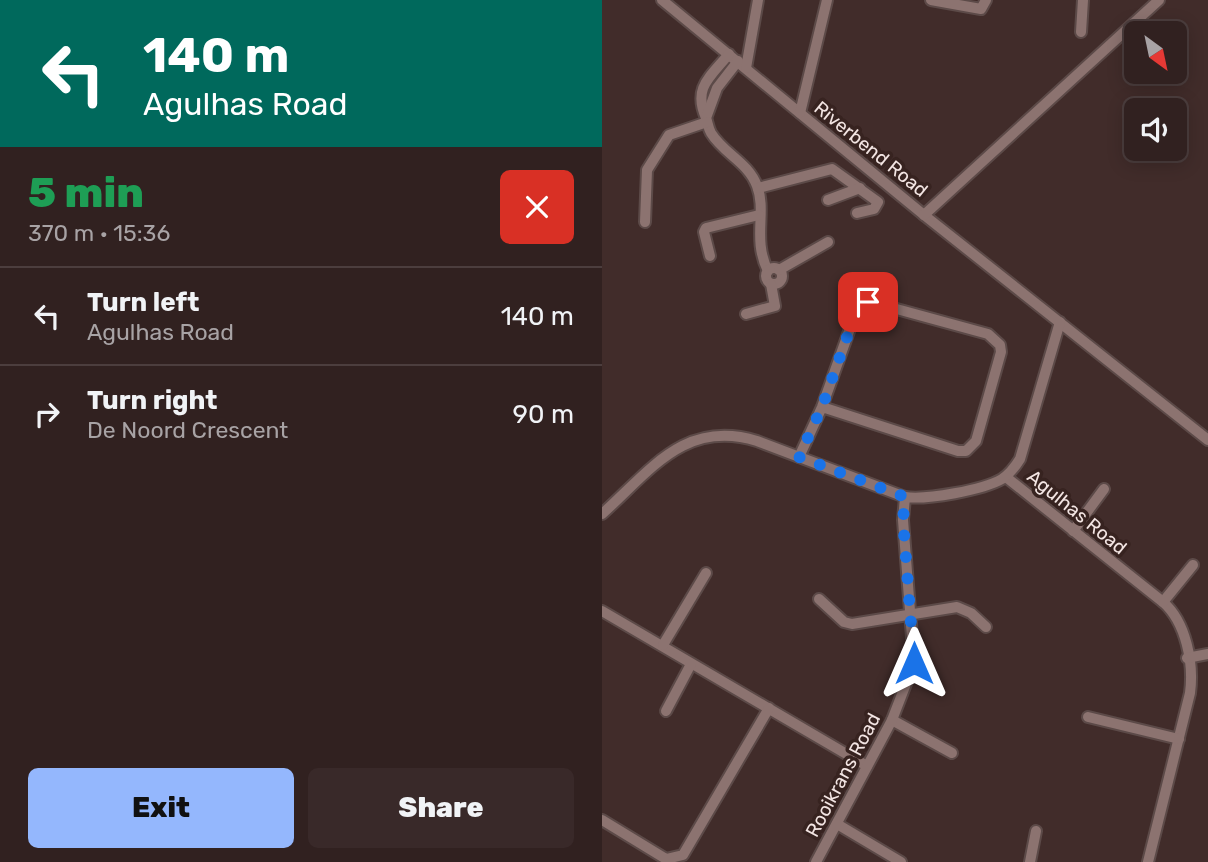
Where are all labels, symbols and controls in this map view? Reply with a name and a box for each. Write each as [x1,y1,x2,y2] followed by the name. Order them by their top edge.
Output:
[1124,21,1186,84] north arrow
[1124,21,1187,161] map controls
[143,26,289,84] text: 140 m
[28,28,119,119] icon: left
[143,85,348,123] text: Agulhas Road
[810,96,932,202] street label: Riverbend Road
[1124,98,1187,161] button: sound
[28,168,144,218] text: 5 min
[500,170,574,244] button: close
[28,219,170,247] text: 370 m · 15:36
[838,272,898,332] pin
[849,283,887,321] icon: arrive
[87,287,199,318] text: Turn left
[28,297,66,335] icon: left
[501,301,574,332] text: 140 m
[87,318,234,346] text: Agulhas Road
[87,385,217,416] text: Turn right
[28,395,66,433] icon: right
[513,399,574,430] text: 90 m
[87,416,288,444] text: De Noord Crescent
[1023,465,1131,559] street label: Agulhas Road
[877,626,951,700] position arrow
[801,709,885,841] street label: Rooikrans Road
[28,768,294,848] button: Exit
[308,768,574,848] button: Share

